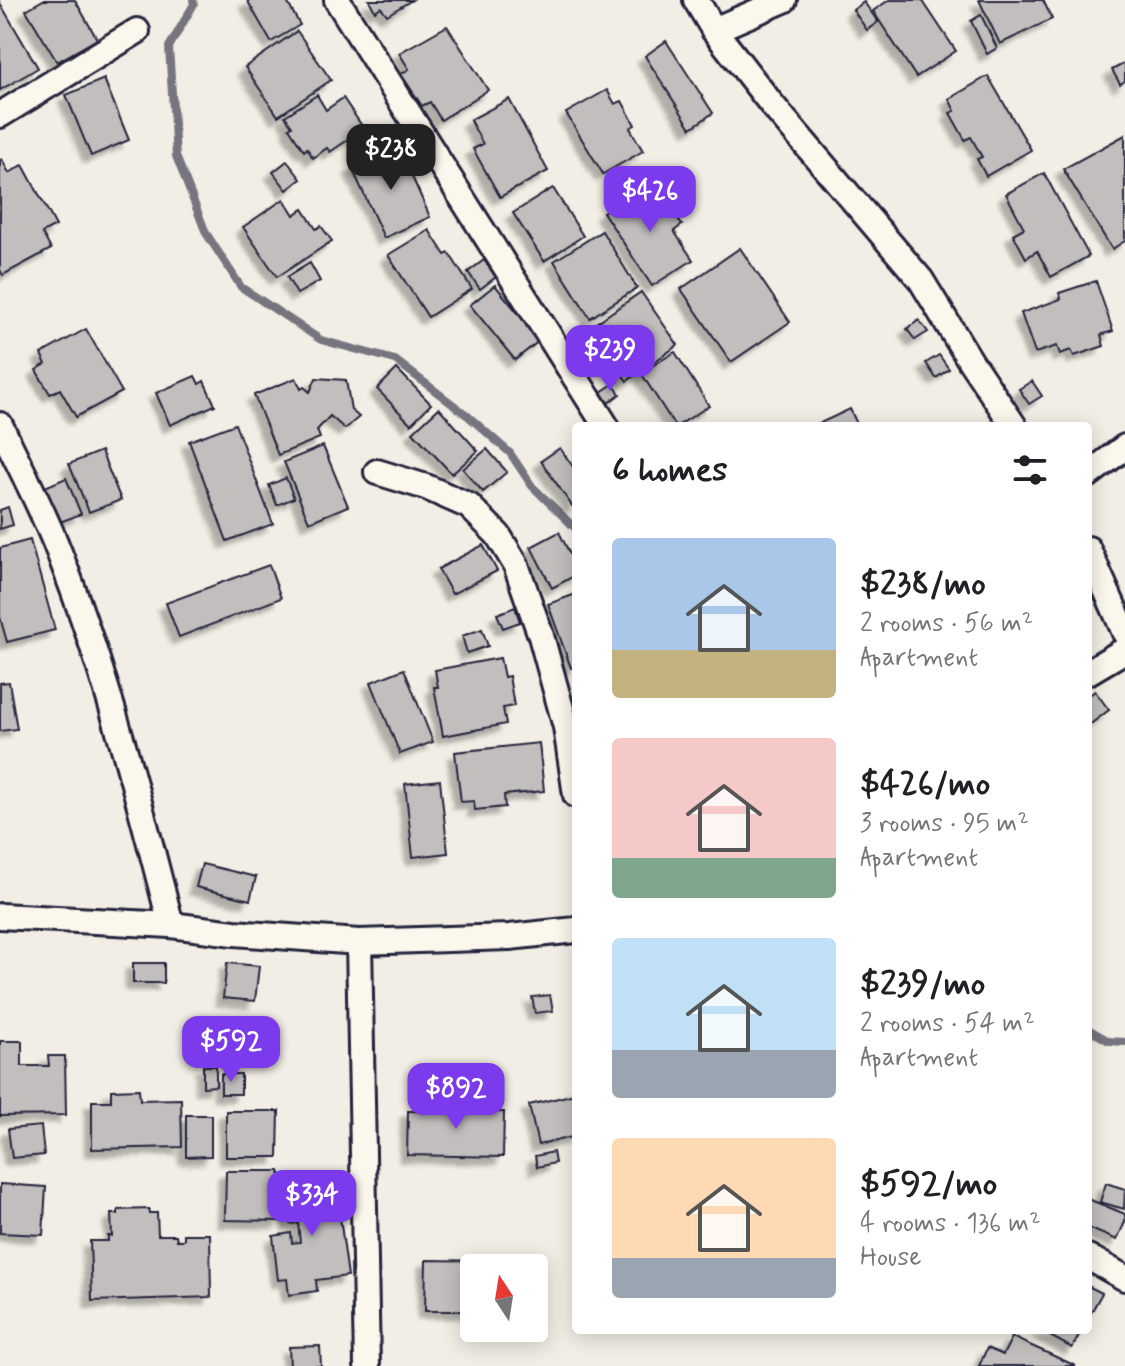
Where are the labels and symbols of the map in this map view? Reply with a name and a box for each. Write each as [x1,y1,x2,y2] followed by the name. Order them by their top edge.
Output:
[344,124,438,192] pin: $238
[603,166,697,234] pin: $426
[563,325,657,393] pin: $239
[184,1016,278,1084] pin: $592
[409,1063,503,1131] pin: $892
[265,1170,359,1238] pin: $334
[460,1254,548,1342] north arrow

